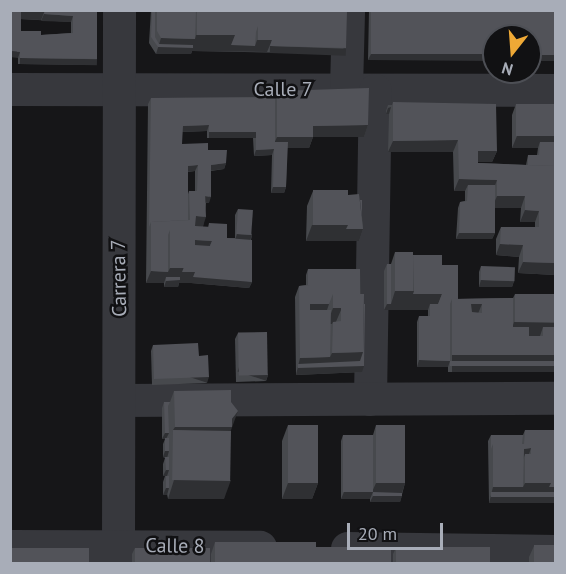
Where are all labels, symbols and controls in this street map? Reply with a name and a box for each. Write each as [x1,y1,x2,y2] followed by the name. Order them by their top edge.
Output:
[482,24,542,84] north arrow
[499,58,515,80] text: N
[253,77,313,101] street label: Calle 7
[106,239,132,317] street label: Carrera 7
[350,511,446,549] scale bar
[358,522,397,545] text: 20 m
[145,533,205,559] street label: Calle 8

